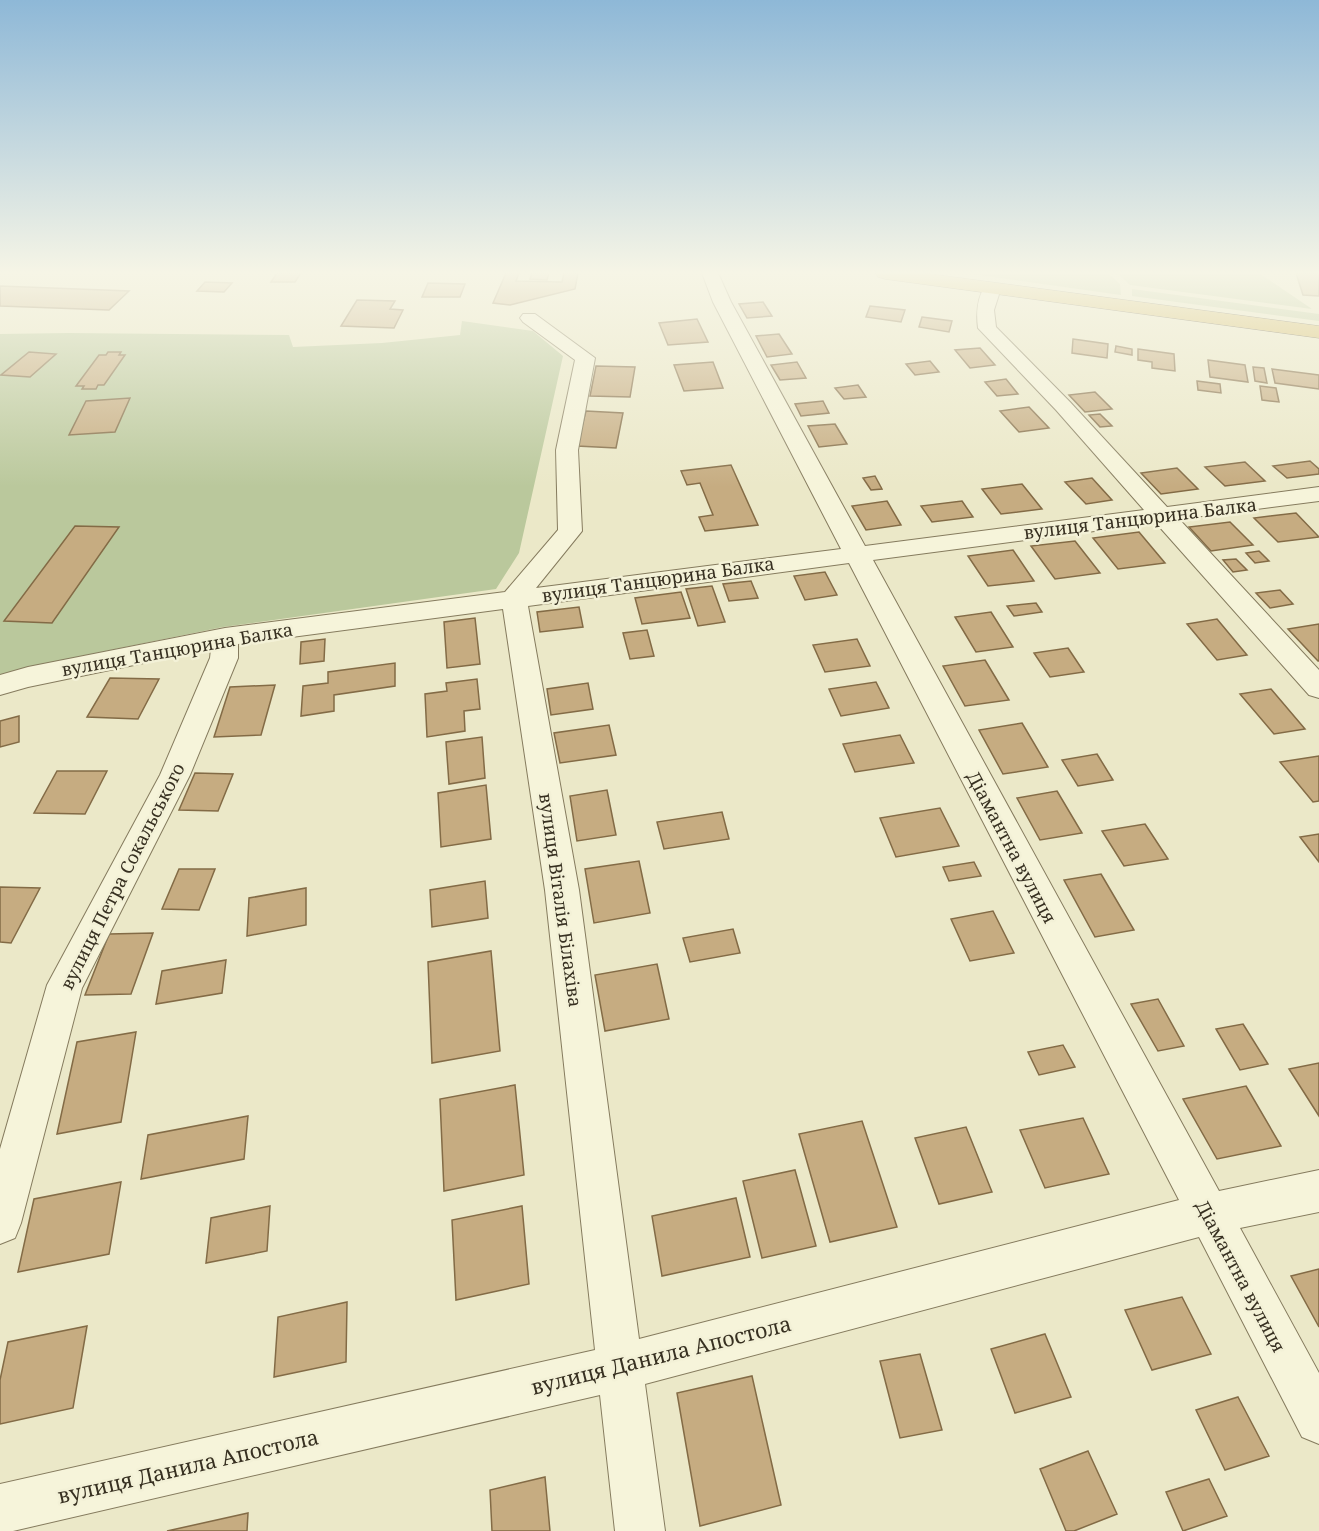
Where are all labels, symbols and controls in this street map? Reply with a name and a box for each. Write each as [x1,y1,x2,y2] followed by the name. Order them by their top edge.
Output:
[1022,492,1258,544] street label: вулиця Танцюрина Балка
[540,551,776,607] street label: вулиця Танцюрина Балка
[59,617,295,681] street label: вулиця Танцюрина Балка
[54,758,190,994] street label: вулиця Петра Сокальського
[962,767,1062,927] street label: Діамантна вулиця
[534,791,588,1009] street label: вулиця Віталія Білахіва
[1191,1196,1291,1356] street label: Діамантна вулиця
[528,1309,794,1401] street label: вулиця Данила Апостола
[55,1422,321,1510] street label: вулиця Данила Апостола

